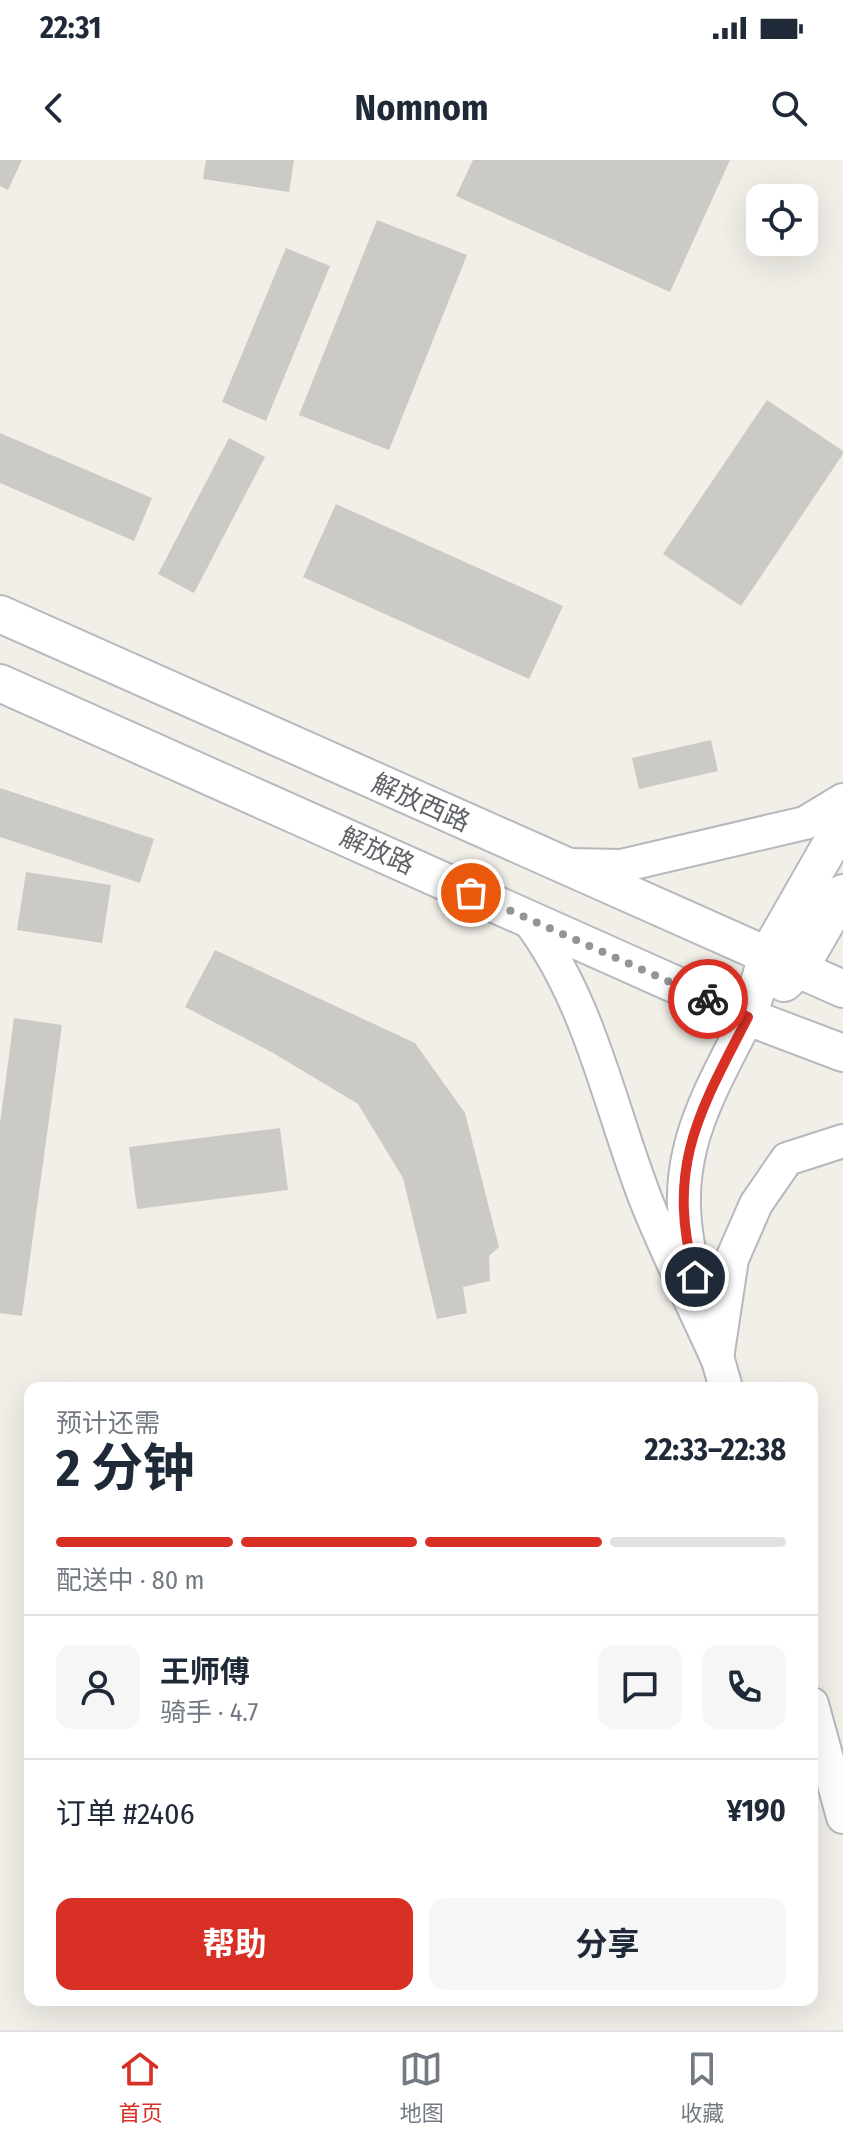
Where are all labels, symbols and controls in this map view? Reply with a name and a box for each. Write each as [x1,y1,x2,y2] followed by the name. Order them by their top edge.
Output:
[40,10,101,46] text: 22:31
[32,86,76,130] icon: back
[355,86,488,130] text: Nomnom
[767,86,811,130] icon: search
[746,184,818,256] map controls
[746,184,818,256] button: locate
[367,768,475,838] street label: 解放西路
[335,821,419,881] street label: 解放路
[437,859,505,927] pin
[449,871,493,915] icon: bag
[668,959,748,1039] courier
[686,977,730,1021] icon: bike
[661,1243,729,1311] pin
[673,1255,717,1299] icon: home
[56,1408,160,1439] text: 预计还需
[645,1432,786,1468] text: 22:33–22:38
[56,1437,195,1500] text: 2 分钟
[56,1565,204,1596] text: 配送中 · 80 m
[56,1645,140,1729] button: person
[598,1645,682,1729] button: chat
[702,1645,786,1729] button: phone
[160,1654,250,1690] text: 王师傅
[160,1697,258,1728] text: 骑手 · 4.7
[727,1793,786,1829] text: ¥190
[56,1796,195,1832] text: 订单 #2406
[56,1898,413,1990] button: 帮助
[429,1898,786,1990] button: 分享
[118,2047,163,2127] tab: 首页
[399,2047,444,2127] tab: 地图
[680,2047,725,2127] tab: 收藏

